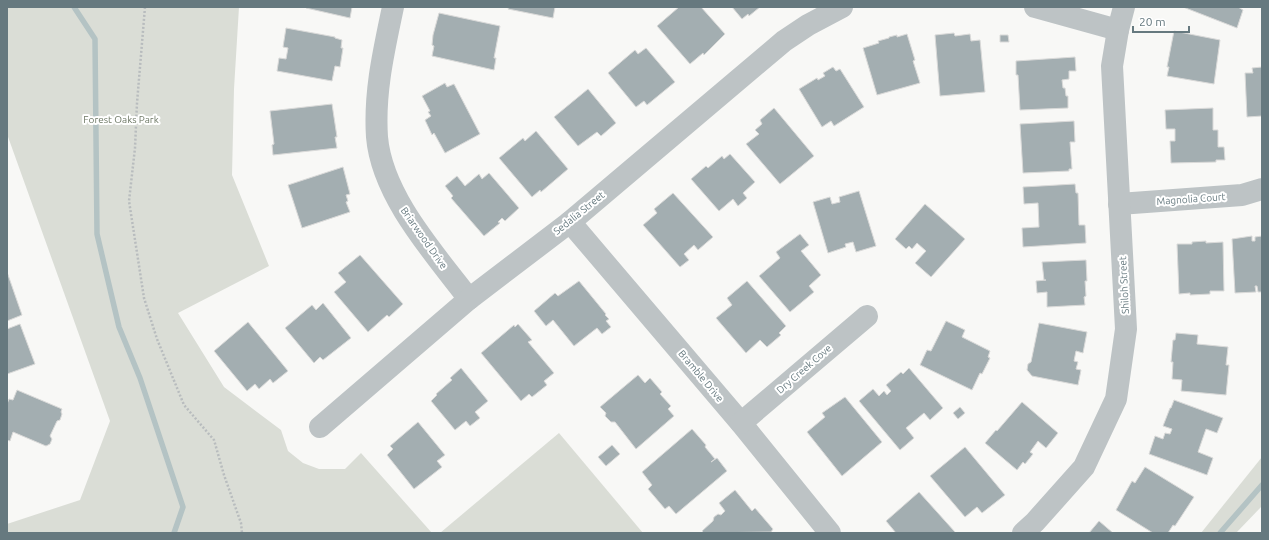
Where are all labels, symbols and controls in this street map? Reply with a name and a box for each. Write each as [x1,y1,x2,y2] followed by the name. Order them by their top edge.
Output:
[1133,8,1189,34] scale bar
[1139,15,1166,28] text: 20 m
[83,114,159,125] park label: Forest Oaks Park
[551,189,607,237] street label: Sedalia Street
[1156,191,1226,207] street label: Magnolia Court
[399,205,449,271] street label: Briarwood Drive
[1117,256,1131,314] street label: Shiloh Street
[774,342,834,396] street label: Dry Creek Cove
[676,348,726,404] street label: Bramble Drive

